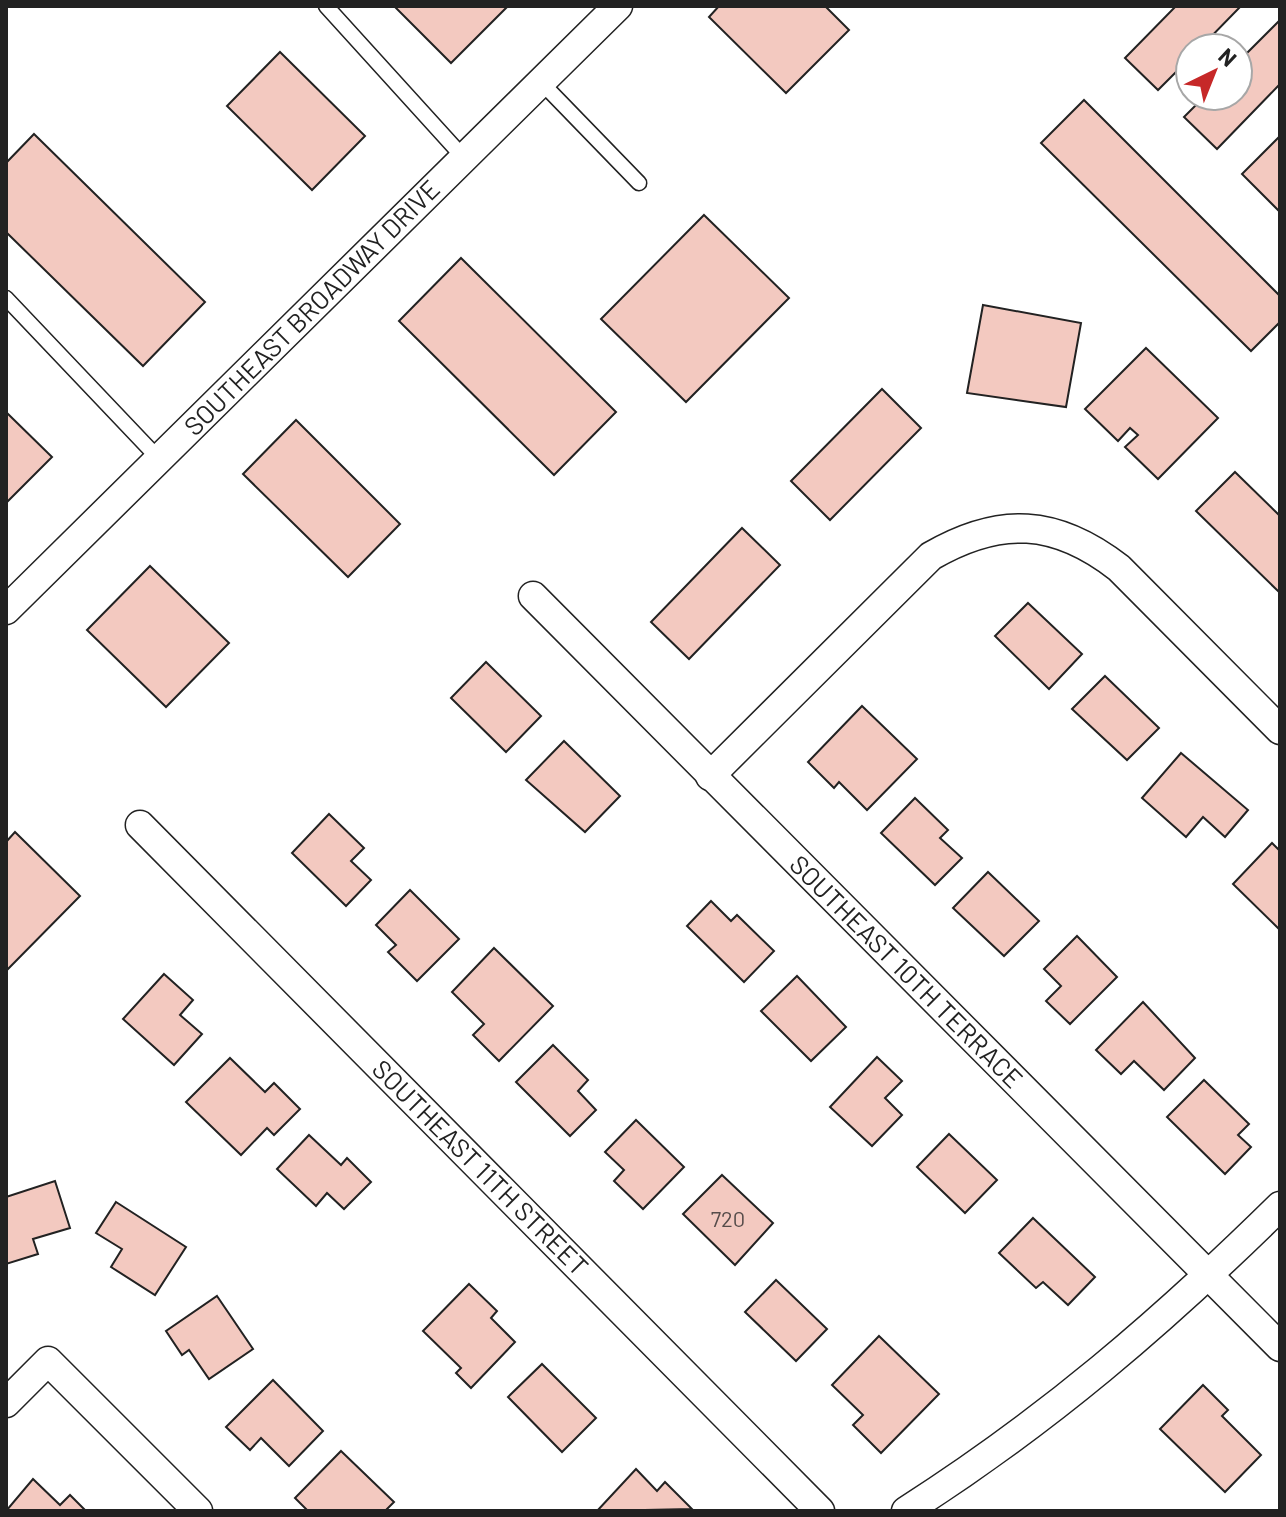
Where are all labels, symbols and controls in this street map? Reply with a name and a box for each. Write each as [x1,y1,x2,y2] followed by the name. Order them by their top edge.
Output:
[1174,32,1254,112] north arrow
[1214,42,1243,71] text: N
[177,173,445,441] street label: SOUTHEAST BROADWAY DRIVE
[784,848,1030,1094] street label: SOUTHEAST 10TH TERRACE
[367,1053,595,1281] street label: SOUTHEAST 11TH STREET
[711,1205,745,1231] house number: 720

